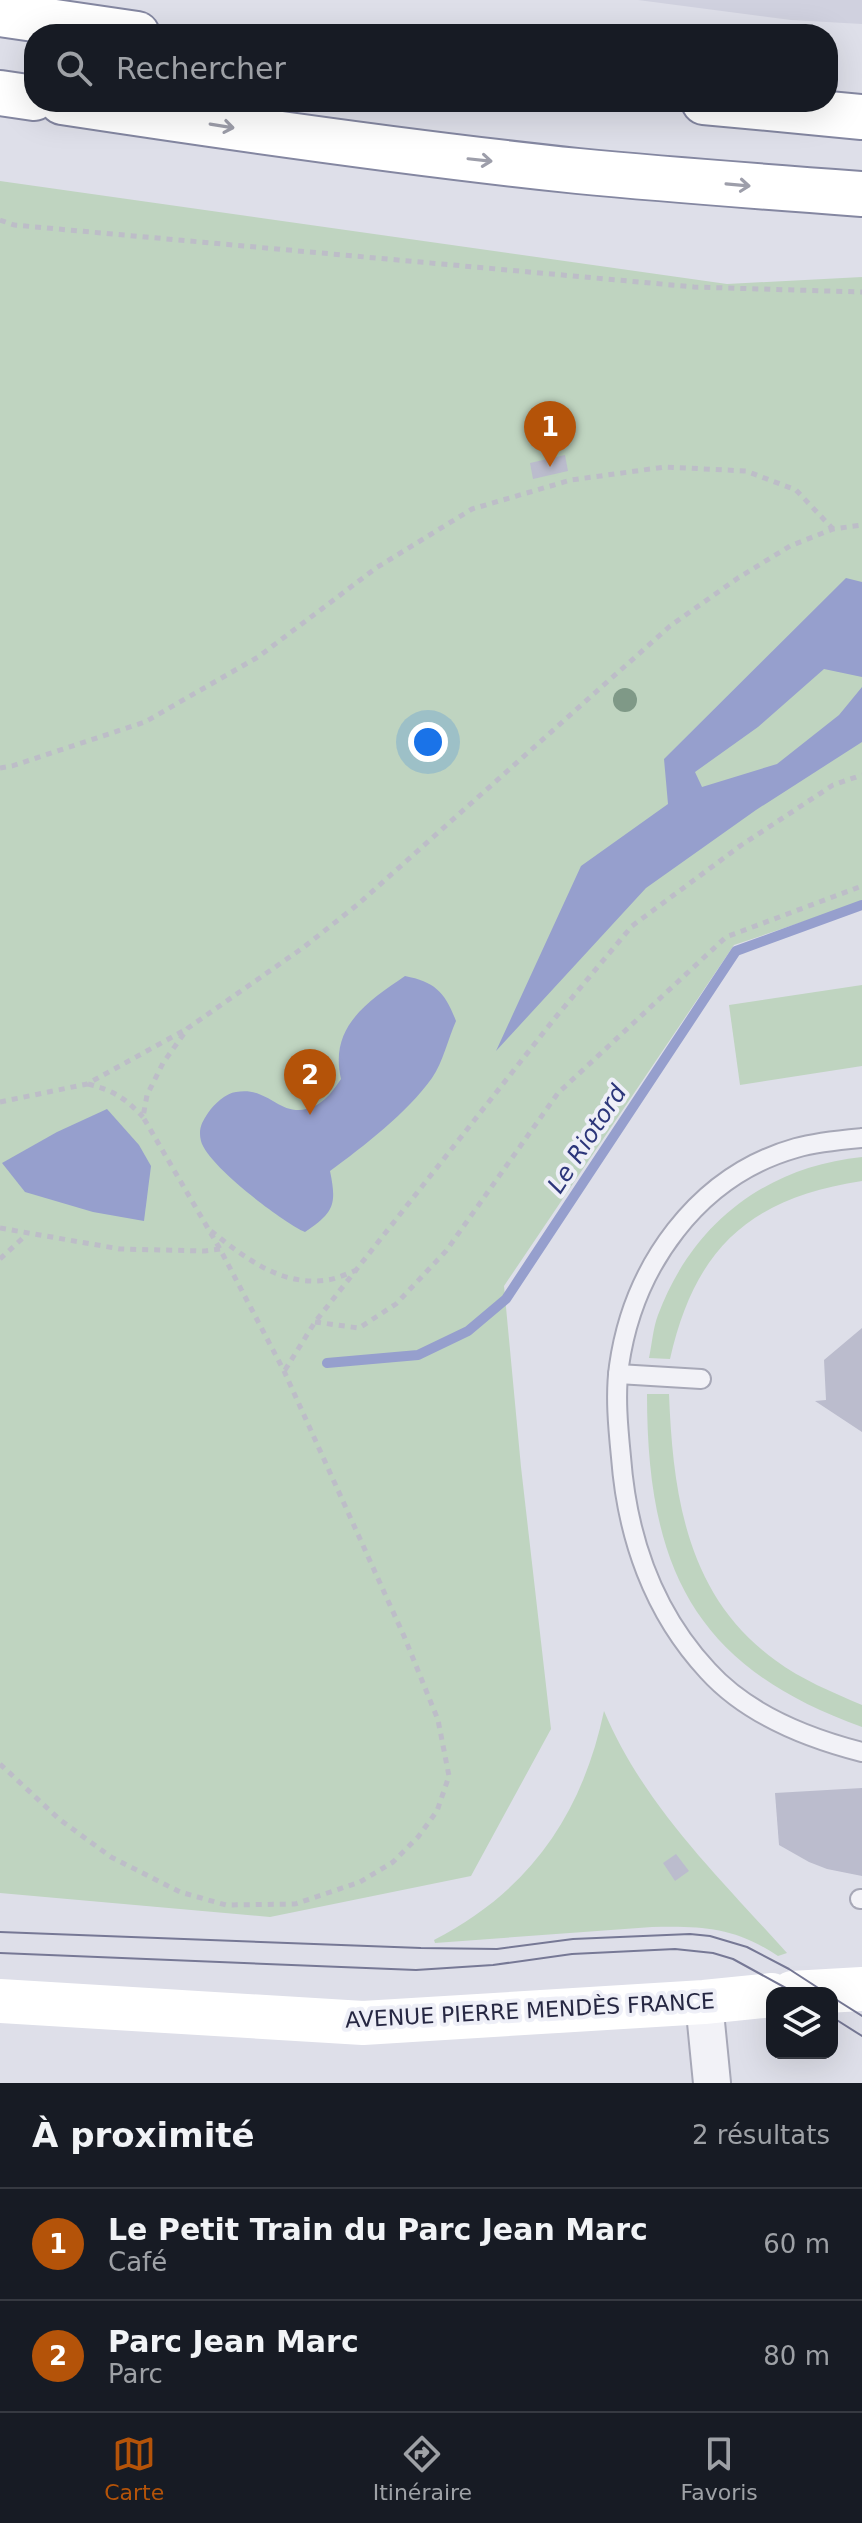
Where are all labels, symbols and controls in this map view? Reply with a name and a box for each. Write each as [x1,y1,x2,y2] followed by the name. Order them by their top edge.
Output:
[24,24,838,112] search box
[52,46,96,90] icon: search
[116,51,286,86] text: Rechercher
[209,119,234,134] one-way arrow
[466,152,493,167] one-way arrow
[724,177,751,192] one-way arrow
[524,401,576,467] pin: 1
[408,722,448,762] your location
[284,1049,336,1115] pin: 2
[542,1079,633,1198] water label: Le Riotord
[766,1987,838,2059] map controls
[766,1987,838,2059] button: layers
[345,1988,715,2033] street label: AVENUE PIERRE MENDÈS FRANCE
[32,2115,255,2155] text: À proximité
[692,2120,830,2150] text: 2 résultats
[108,2212,648,2247] text: Le Petit Train du Parc Jean Marc
[49,2229,67,2259] text: 1
[763,2229,830,2259] text: 60 m
[108,2247,167,2277] text: Café
[108,2324,359,2359] text: Parc Jean Marc
[49,2341,67,2371] text: 2
[763,2341,830,2371] text: 80 m
[108,2359,163,2389] text: Parc
[104,2432,164,2505] tab: Carte
[373,2432,472,2505] tab: Itinéraire
[681,2432,758,2505] tab: Favoris

